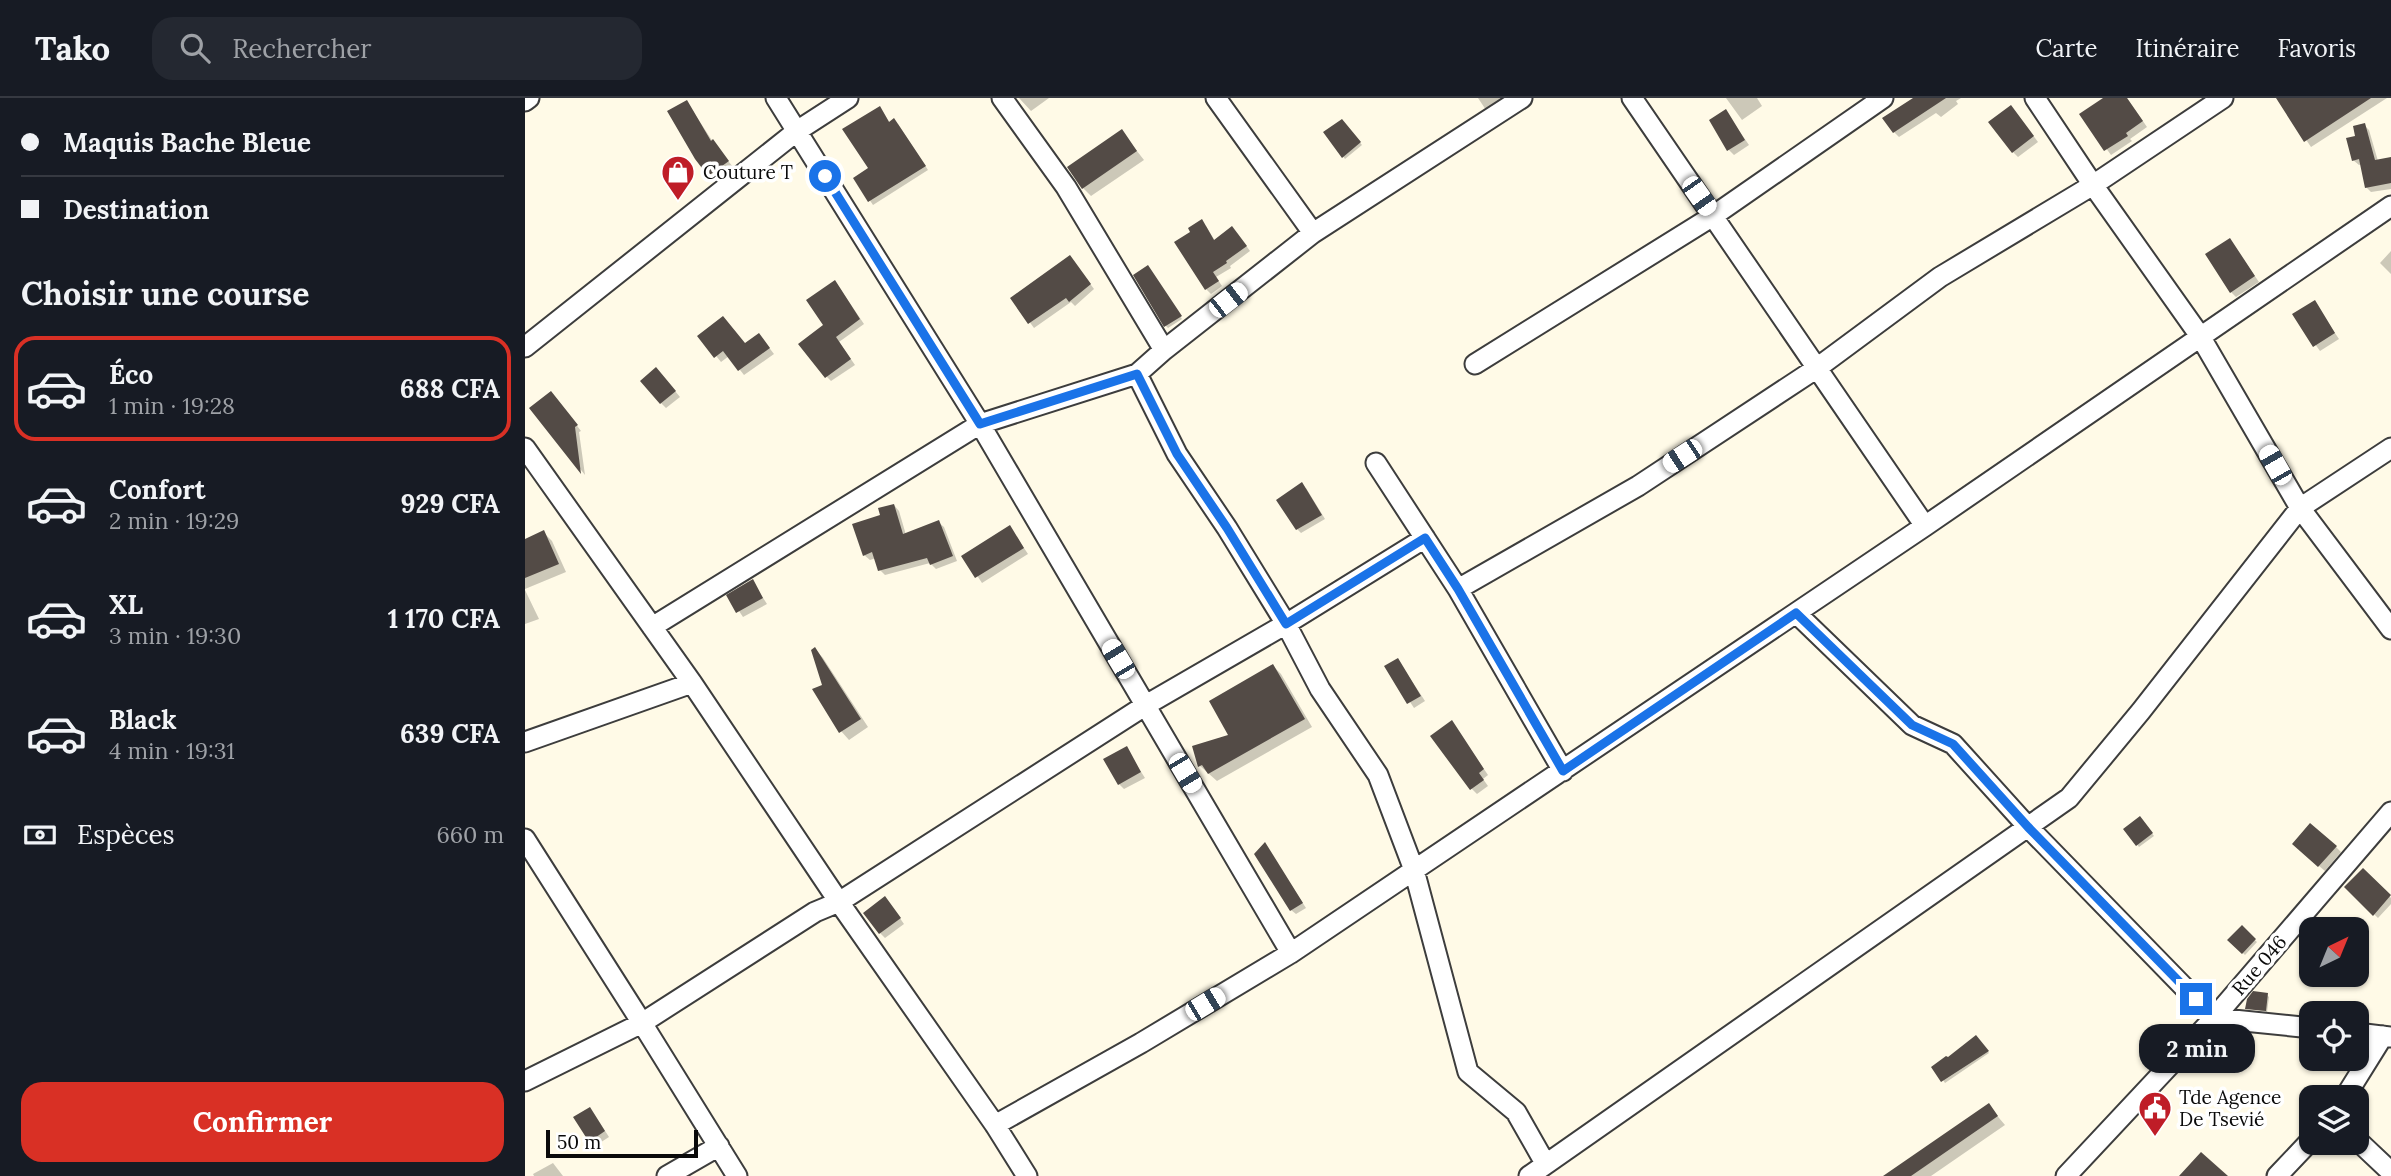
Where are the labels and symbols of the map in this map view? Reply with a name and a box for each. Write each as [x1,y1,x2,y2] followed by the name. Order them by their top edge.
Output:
[659,153,697,202] shop icon: Couture T
[703,160,793,184] place label: Couture T
[809,160,841,192] route start
[1679,173,1720,219] car
[1205,279,1252,321] car
[1659,436,1706,476] car
[2256,442,2295,488] car
[1099,636,1138,682] car
[1166,750,1205,796] car
[2299,917,2369,987] north arrow
[2226,930,2292,1000] street label: Rue 046
[2180,983,2212,1015] route end
[1182,984,1229,1024] car
[2138,1024,2254,1072] callout: 2 min
[2179,1085,2281,1131] place label: Tde Agence De Tsevié
[2136,1089,2174,1138] public building icon: Tde Agence De Tsevié
[546,1127,698,1159] scale bar

